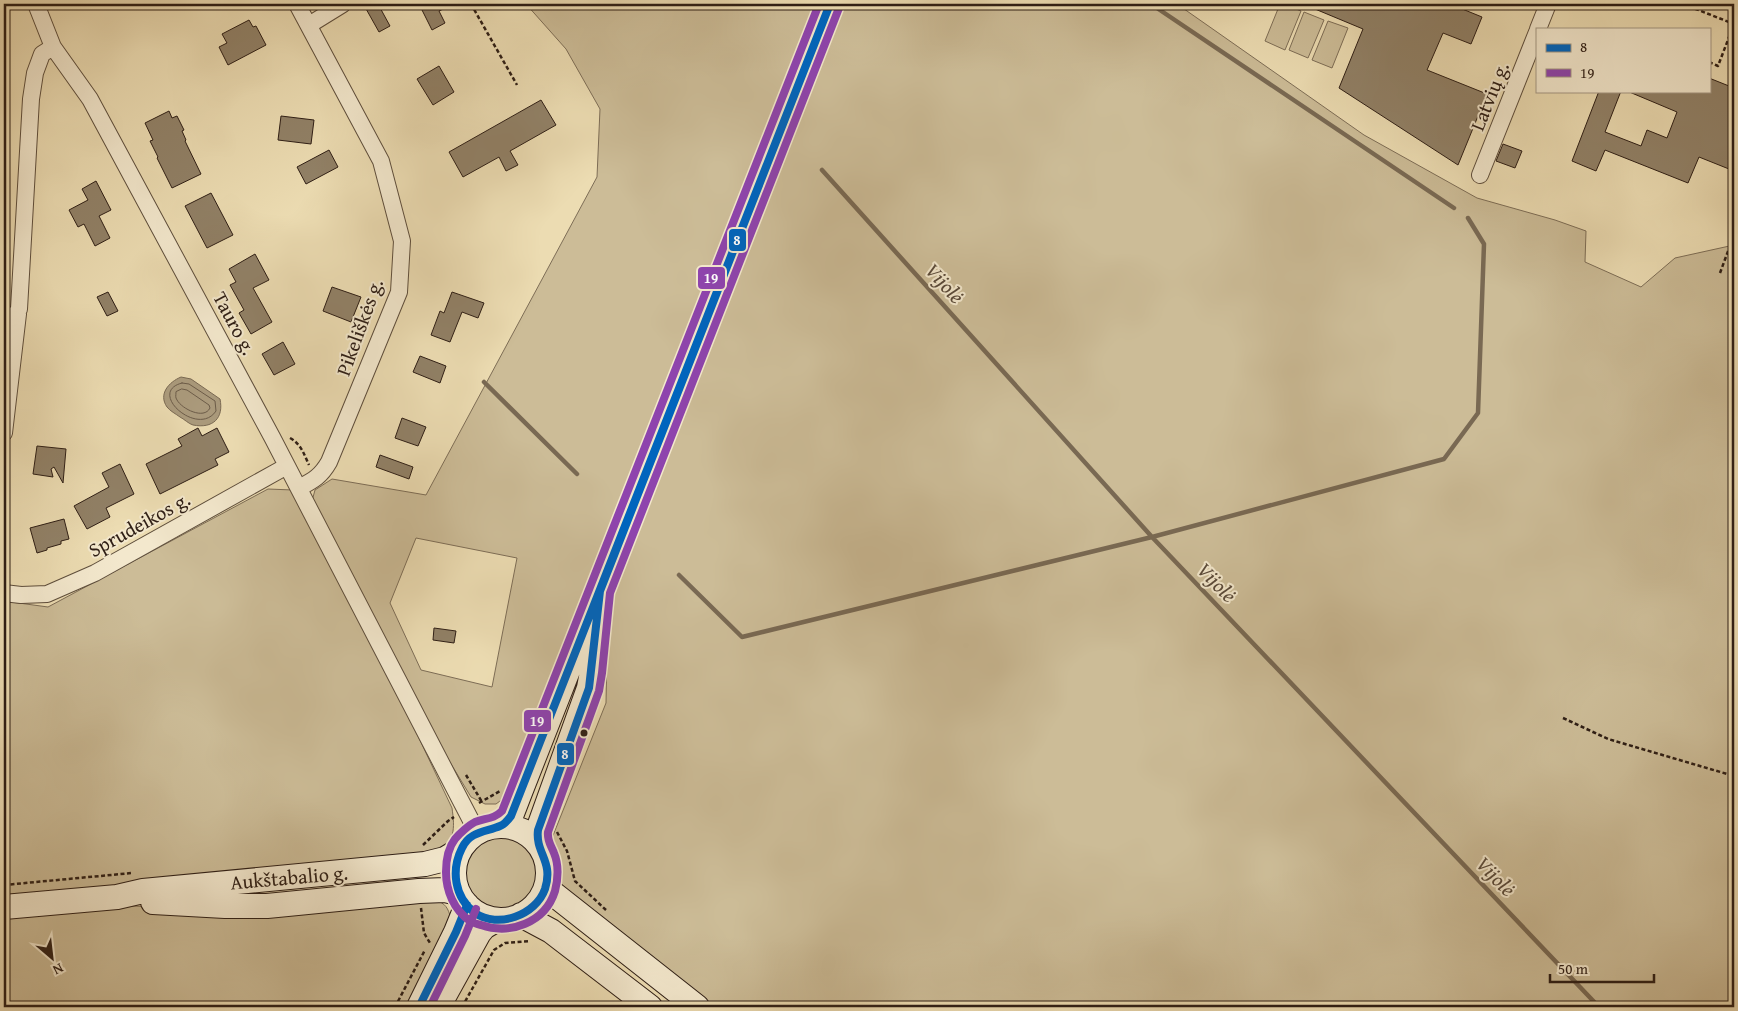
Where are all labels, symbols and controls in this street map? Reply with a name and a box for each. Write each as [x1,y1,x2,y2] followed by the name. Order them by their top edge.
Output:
[1536,28,1710,92] legend
[1580,36,1587,57] text: 8
[1462,57,1516,135] street label: Latvių g.
[1580,62,1594,83] text: 19
[728,228,747,252] line badge: 8
[733,230,741,250] text: 8
[918,256,972,310] water label: Vijolė
[697,266,726,290] line badge: 19
[704,268,718,288] text: 19
[328,274,390,380] street label: Pikeliškės g.
[206,286,264,360] street label: Tauro g.
[83,484,195,564] street label: Sprudeikos g.
[1190,555,1244,609] water label: Vijolė
[523,709,552,733] line badge: 19
[530,711,544,731] text: 19
[579,728,589,738] unlabelled marker
[556,742,575,766] line badge: 8
[561,744,569,764] text: 8
[1469,849,1523,903] water label: Vijolė
[229,857,349,897] street label: Aukštabalio g.
[28,934,78,984] north arrow
[1550,951,1654,983] scale bar
[49,958,67,981] text: N
[1558,958,1589,979] text: 50 m

